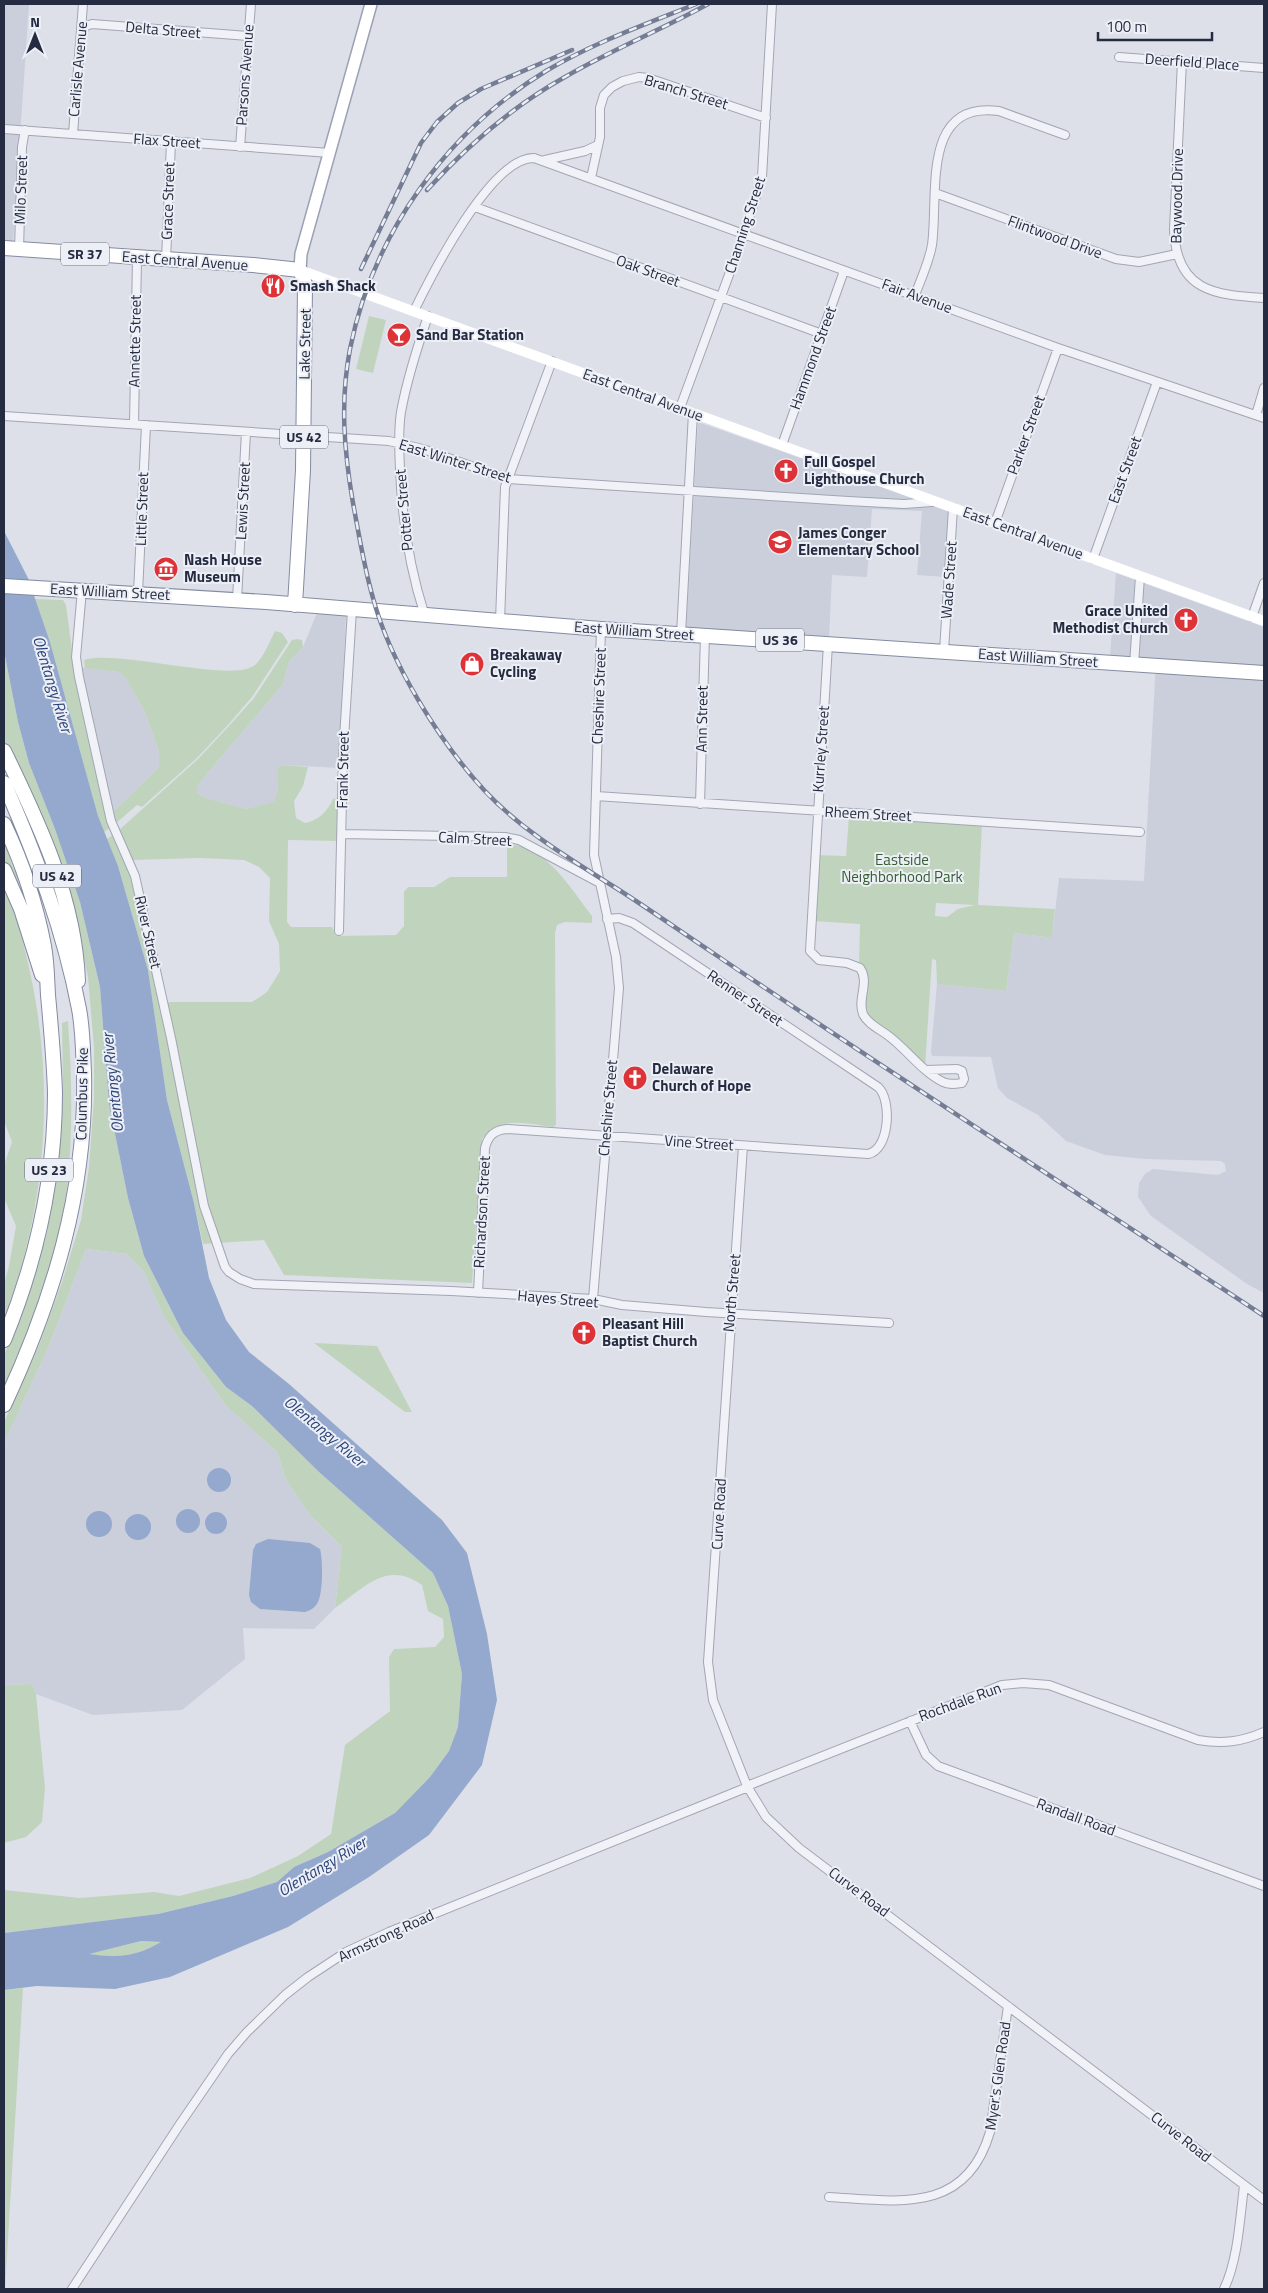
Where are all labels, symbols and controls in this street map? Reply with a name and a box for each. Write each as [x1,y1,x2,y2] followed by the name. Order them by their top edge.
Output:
[10,10,60,60] north arrow
[1098,10,1212,42] scale bar
[30,11,40,32] text: N
[124,15,202,44] street label: Delta Street
[1106,15,1147,38] text: 100 m
[62,20,93,118] street label: Carlisle Avenue
[229,23,260,126] street label: Parsons Avenue
[1144,47,1240,76] street label: Deerfield Place
[641,68,732,115] street label: Branch Street
[133,127,202,154] street label: Flax Street
[1164,148,1189,244] street label: Baywood Drive
[8,154,33,225] street label: Milo Street
[155,161,180,240] street label: Grace Street
[718,173,771,276] street label: Channing Street
[1005,209,1106,264] street label: Flintwood Drive
[61,242,109,266] road number: SR 37
[121,245,249,276] street label: East Central Avenue
[613,248,684,293] street label: Oak Street
[879,272,956,319] street label: Fair Avenue
[260,273,286,299] restaurant icon: Smash Shack
[290,274,376,297] place label: Smash Shack
[122,294,147,388] street label: Annette Street
[783,302,842,413] street label: Hammond Street
[292,307,317,380] street label: Lake Street
[386,322,412,348] bar icon: Sand Bar Station
[416,323,524,346] place label: Sand Bar Station
[580,362,707,427] street label: East Central Avenue
[1000,391,1051,478] street label: Parker Street
[280,426,328,448] road number: US 42
[1102,432,1148,507] street label: East Street
[396,433,515,489] street label: East Winter Street
[804,450,925,490] place label: Full Gospel Lighthouse Church
[773,458,799,484] church icon: Full Gospel Lighthouse Church
[229,461,256,541] street label: Lewis Street
[388,467,419,552] street label: Potter Street
[129,471,154,546] street label: Little Street
[960,500,1087,565] street label: East Central Avenue
[798,521,919,561] place label: James Conger Elementary School
[767,529,793,555] school or university icon: James Conger Elementary School
[934,539,963,620] street label: Wade Street
[184,548,262,588] place label: Nash House Museum
[153,556,179,582] museum icon: Nash House Museum
[49,577,171,606] street label: East William Street
[1053,599,1168,639] place label: Grace United Methodist Church
[1173,607,1199,633] church icon: Grace United Methodist Church
[573,615,696,646] street label: East William Street
[756,628,804,652] road number: US 36
[27,633,80,737] water label: Olentangy River
[977,642,1100,673] street label: East William Street
[490,643,563,683] place label: Breakaway Cycling
[585,647,612,745] street label: Cheshire Street
[459,651,485,677] shop icon: Breakaway Cycling
[689,685,714,753] street label: Ann Street
[806,704,835,793] street label: Kurrley Street
[330,730,355,809] street label: Frank Street
[824,800,913,827] street label: Rheem Street
[438,825,513,852] street label: Calm Street
[841,848,963,888] park label: Eastside Neighborhood Park
[33,864,81,888] road number: US 42
[129,893,168,971] street label: River Street
[703,964,789,1032] street label: Renner Street
[95,1030,129,1134] water label: Olentangy River
[69,1047,94,1141] street label: Columbus Pike
[652,1057,751,1097] place label: Delaware Church of Hope
[592,1058,623,1157] street label: Cheshire Street
[622,1065,648,1091] church icon: Delaware Church of Hope
[664,1129,735,1156] street label: Vine Street
[467,1154,496,1269] street label: Richardson Street
[25,1158,73,1182] road number: US 23
[717,1252,746,1333] street label: North Street
[517,1284,600,1314] street label: Hayes Street
[602,1312,697,1352] place label: Pleasant Hill Baptist Church
[571,1320,597,1346] church icon: Pleasant Hill Baptist Church
[279,1390,372,1474] water label: Olentangy River
[705,1478,732,1550] street label: Curve Road
[915,1676,1004,1727] street label: Rochdale Run
[1033,1792,1119,1842] street label: Randall Road
[273,1829,373,1902] water label: Olentangy River
[824,1861,895,1922] street label: Curve Road
[334,1903,438,1968] street label: Armstrong Road
[978,2020,1017,2132] street label: Myer's Glen Road
[1146,2106,1217,2168] street label: Curve Road

